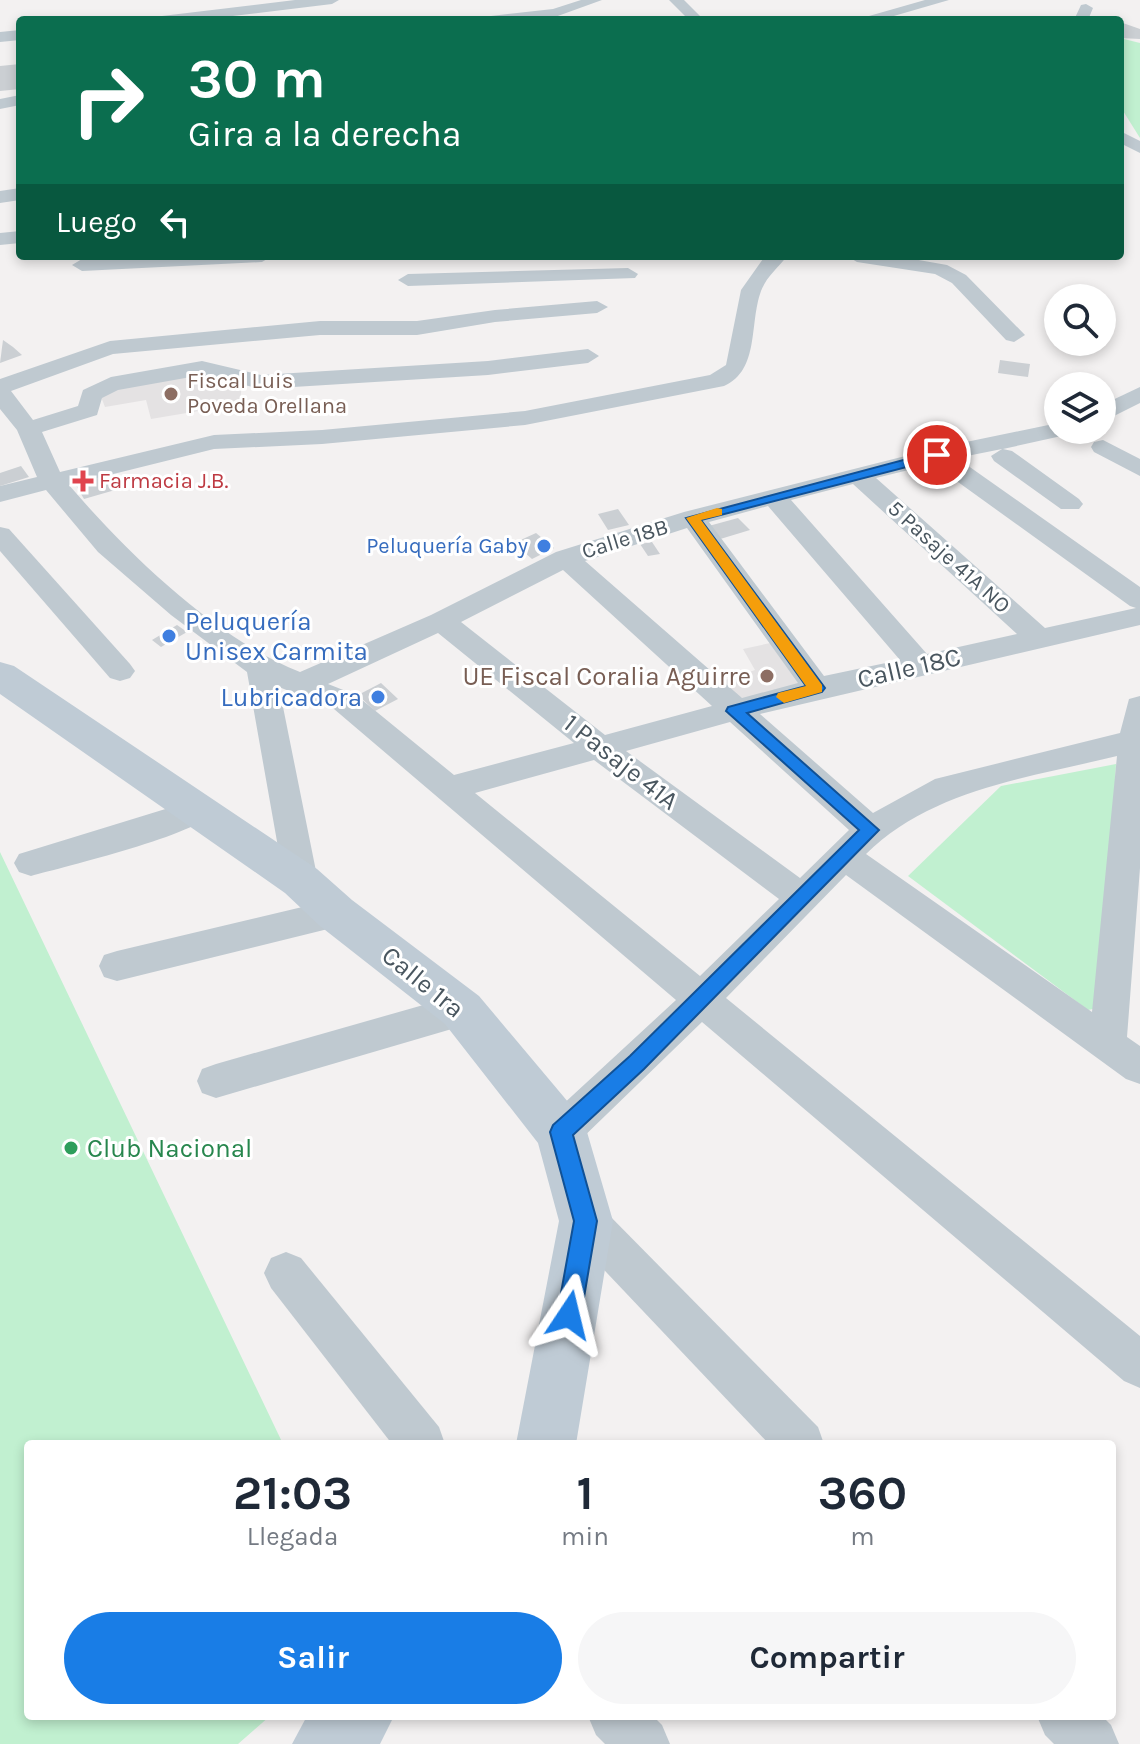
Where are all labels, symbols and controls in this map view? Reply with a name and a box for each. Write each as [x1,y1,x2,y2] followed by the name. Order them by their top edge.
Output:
[188,46,326,111] text: 30 m
[56,48,160,152] icon: right
[188,113,462,155] text: Gira a la derecha
[153,200,197,244] icon: left
[56,204,137,240] text: Luego
[1044,284,1116,444] map controls
[1044,284,1116,356] button: search
[187,368,347,419] place label: Fiscal Luis Poveda Orellana
[1044,372,1116,444] button: layers
[162,385,180,403] marker: Fiscal Luis Poveda Orellana
[903,421,971,489] pin
[915,433,959,477] icon: arrive
[99,468,228,494] place label: Farmacia J.B.
[74,472,92,490] marker: Farmacia J.B.
[882,495,1016,619] street label: 5 Pasaje 41A NO
[579,514,671,564] street label: Calle 18B
[366,533,528,559] place label: Peluquería Gaby
[535,537,553,555] marker: Peluquería Gaby
[185,606,368,667] place label: Peluquería Unisex Carmita
[160,627,178,645] marker: Peluquería Unisex Carmita
[854,641,964,695] street label: Calle 18C
[462,661,751,692] place label: UE Fiscal Coralia Aguirre
[758,667,776,685] marker: UE Fiscal Coralia Aguirre
[220,682,362,713] place label: Lubricadora
[369,688,387,706] marker: Lubricadora
[557,708,685,816] street label: 1 Pasaje 41A
[376,940,470,1024] street label: Calle 1ra
[87,1133,252,1164] place label: Club Nacional
[62,1139,80,1157] marker: Club Nacional
[527,1273,611,1357] position arrow
[233,1465,352,1521] text: 21:03
[576,1465,594,1521] text: 1
[818,1465,907,1521] text: 360
[247,1521,338,1552] text: Llegada
[561,1521,609,1552] text: min
[850,1521,875,1552] text: m
[64,1612,562,1704] button: Salir
[578,1612,1076,1704] button: Compartir

